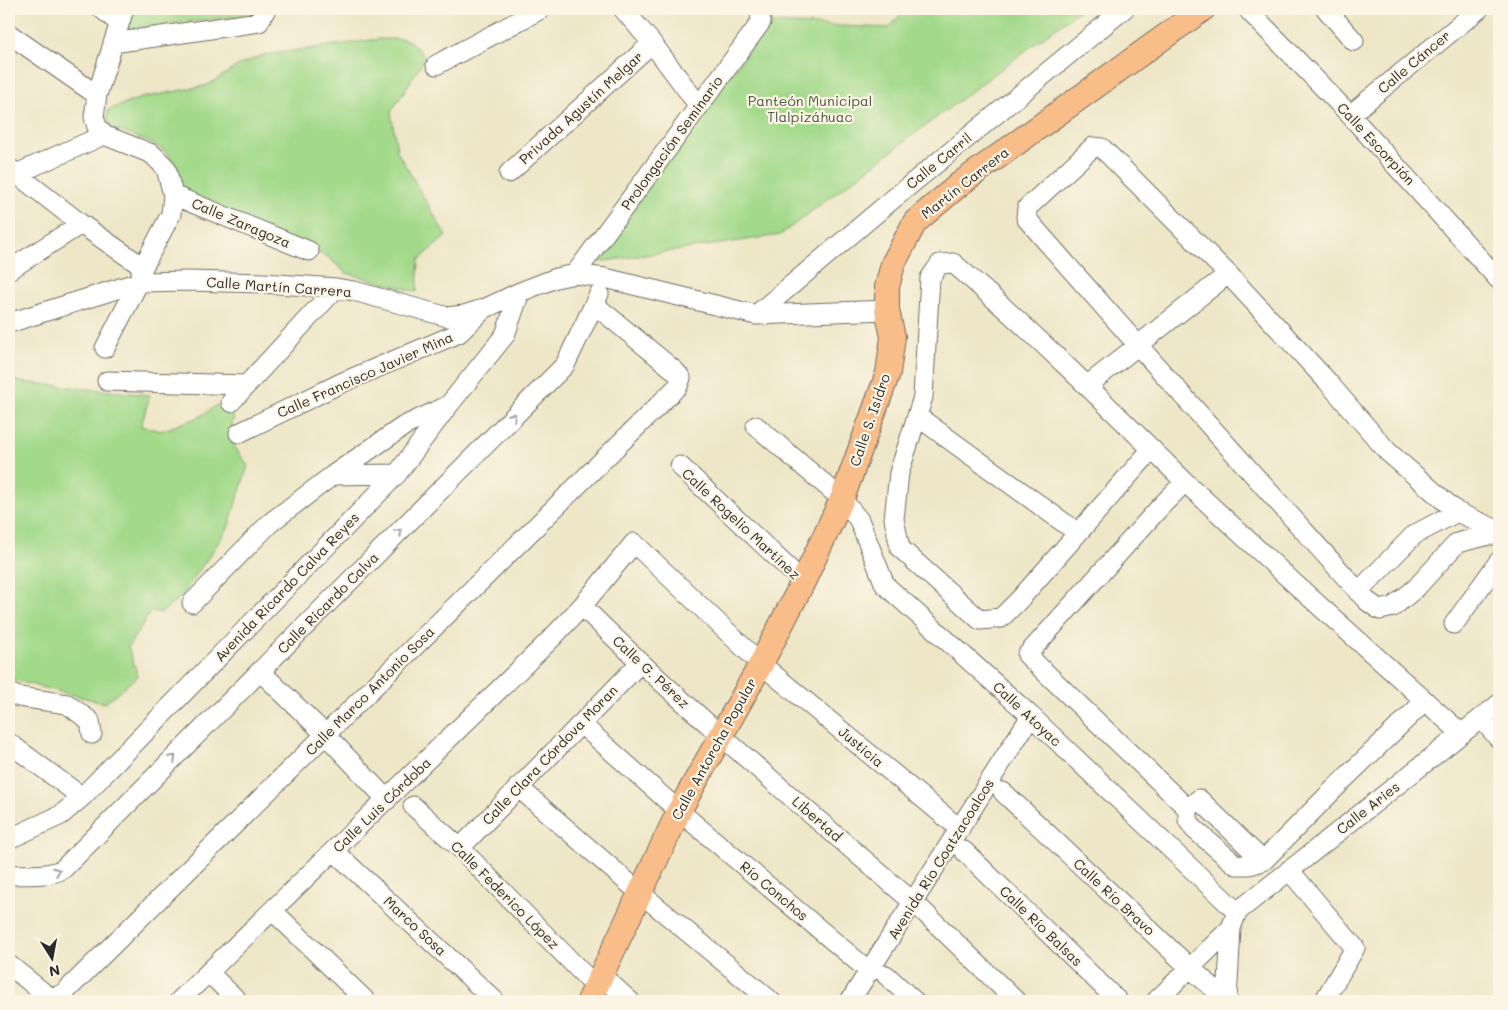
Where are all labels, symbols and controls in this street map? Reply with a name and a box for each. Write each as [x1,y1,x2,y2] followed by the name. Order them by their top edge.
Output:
[1373,26,1454,98] street label: Calle Cáncer
[515,47,647,168] street label: Privada Agustín Melgar
[616,72,727,214] street label: Prolongación Seminario
[748,91,872,126] park label: Panteón Municipal Tlalpizáhuac
[1333,98,1420,189] street label: Calle Escorpión
[902,128,976,193] street label: Calle Carril
[917,142,1013,223] street label: Martín Carrera
[189,193,294,252] street label: Calle Zaragoza
[206,272,352,301] street label: Calle Martín Carrera
[274,327,456,422] street label: Calle Francisco Javier Mina
[845,371,894,469] street label: Calle S. Isidro
[508,413,517,422] one-way arrow
[678,464,805,584] street label: Calle Rogelio Martínez
[210,508,363,665] street label: Avenida Ricardo Calva Reyes
[393,528,402,537] one-way arrow
[273,548,383,658] street label: Calle Ricardo Calva
[301,622,438,759] street label: Calle Marco Antonio Sosa
[609,631,694,712] street label: Calle G. Pérez
[667,674,761,823] street label: Calle Antorcha Popular
[989,677,1066,750] street label: Calle Atoyac
[478,681,622,829] street label: Calle Clara Córdova Moran
[835,722,888,771] street label: Justicia
[328,753,435,857] street label: Calle Luis Córdoba
[167,755,176,764] one-way arrow
[883,775,998,943] street label: Avenida Río Coatzacoalcos
[1332,777,1403,838] street label: Calle Aries
[788,792,846,846] street label: Libertad
[447,836,564,953] street label: Calle Federico López
[1069,854,1159,939] street label: Calle Río Bravo
[736,857,812,925] street label: Río Conchos
[52,867,61,877] one-way arrow
[996,881,1087,970] street label: Calle Río Balsas
[380,892,451,960] street label: Marco Sosa
[28,932,78,982] north arrow
[48,961,62,982] text: N

